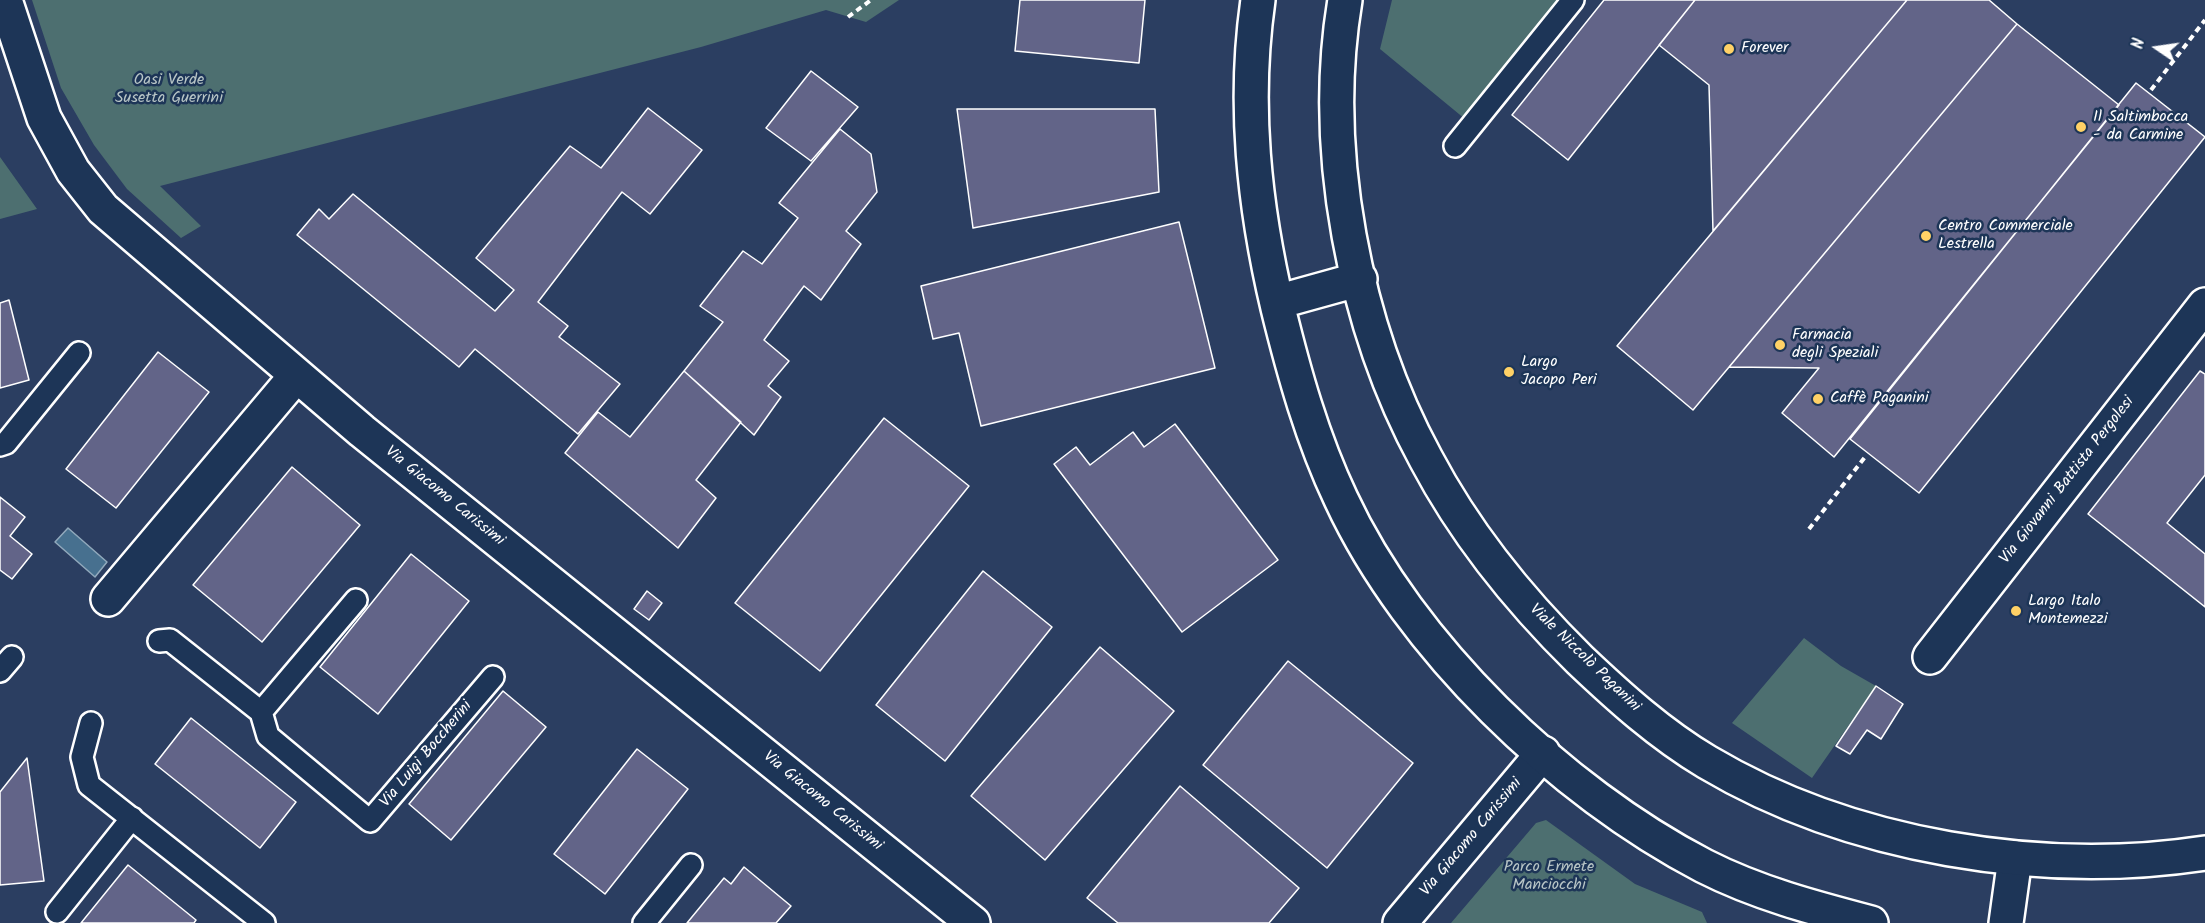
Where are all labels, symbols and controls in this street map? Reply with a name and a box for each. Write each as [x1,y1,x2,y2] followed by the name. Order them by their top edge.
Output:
[2127,18,2187,78] north arrow
[2126,36,2152,52] text: N
[1741,39,1788,59] place label: Forever
[1722,42,1736,56] marker: Forever
[115,71,223,109] park label: Oasi Verde Susetta Guerrini
[2093,108,2188,146] place label: Il Saltimbocca - da Carmine
[2074,120,2088,134] marker: Il Saltimbocca - da Carmine
[1938,217,2073,255] place label: Centro Commerciale Lestrella
[1919,229,1933,243] marker: Centro Commerciale Lestrella
[1792,326,1878,364] place label: Farmacia degli Speziali
[1773,338,1787,352] marker: Farmacia degli Speziali
[1521,353,1597,391] place label: Largo Jacopo Peri
[1502,365,1516,379] marker: Largo Jacopo Peri
[1830,389,1929,409] place label: Caffè Paganini
[1811,392,1825,406] marker: Caffè Paganini
[1997,393,2139,569] street label: Via Giovanni Battista Pergolesi
[380,443,508,551] street label: Via Giacomo Carissimi
[2028,592,2108,630] place label: Largo Italo Montemezzi
[1524,601,1644,717] street label: Viale Niccolò Paganini
[2009,604,2023,618] marker: Largo Italo Montemezzi
[377,698,477,812] street label: Via Luigi Boccherini
[758,748,886,856] street label: Via Giacomo Carissimi
[1417,775,1527,901] street label: Via Giacomo Carissimi
[1504,858,1594,896] park label: Parco Ermete Manciocchi

